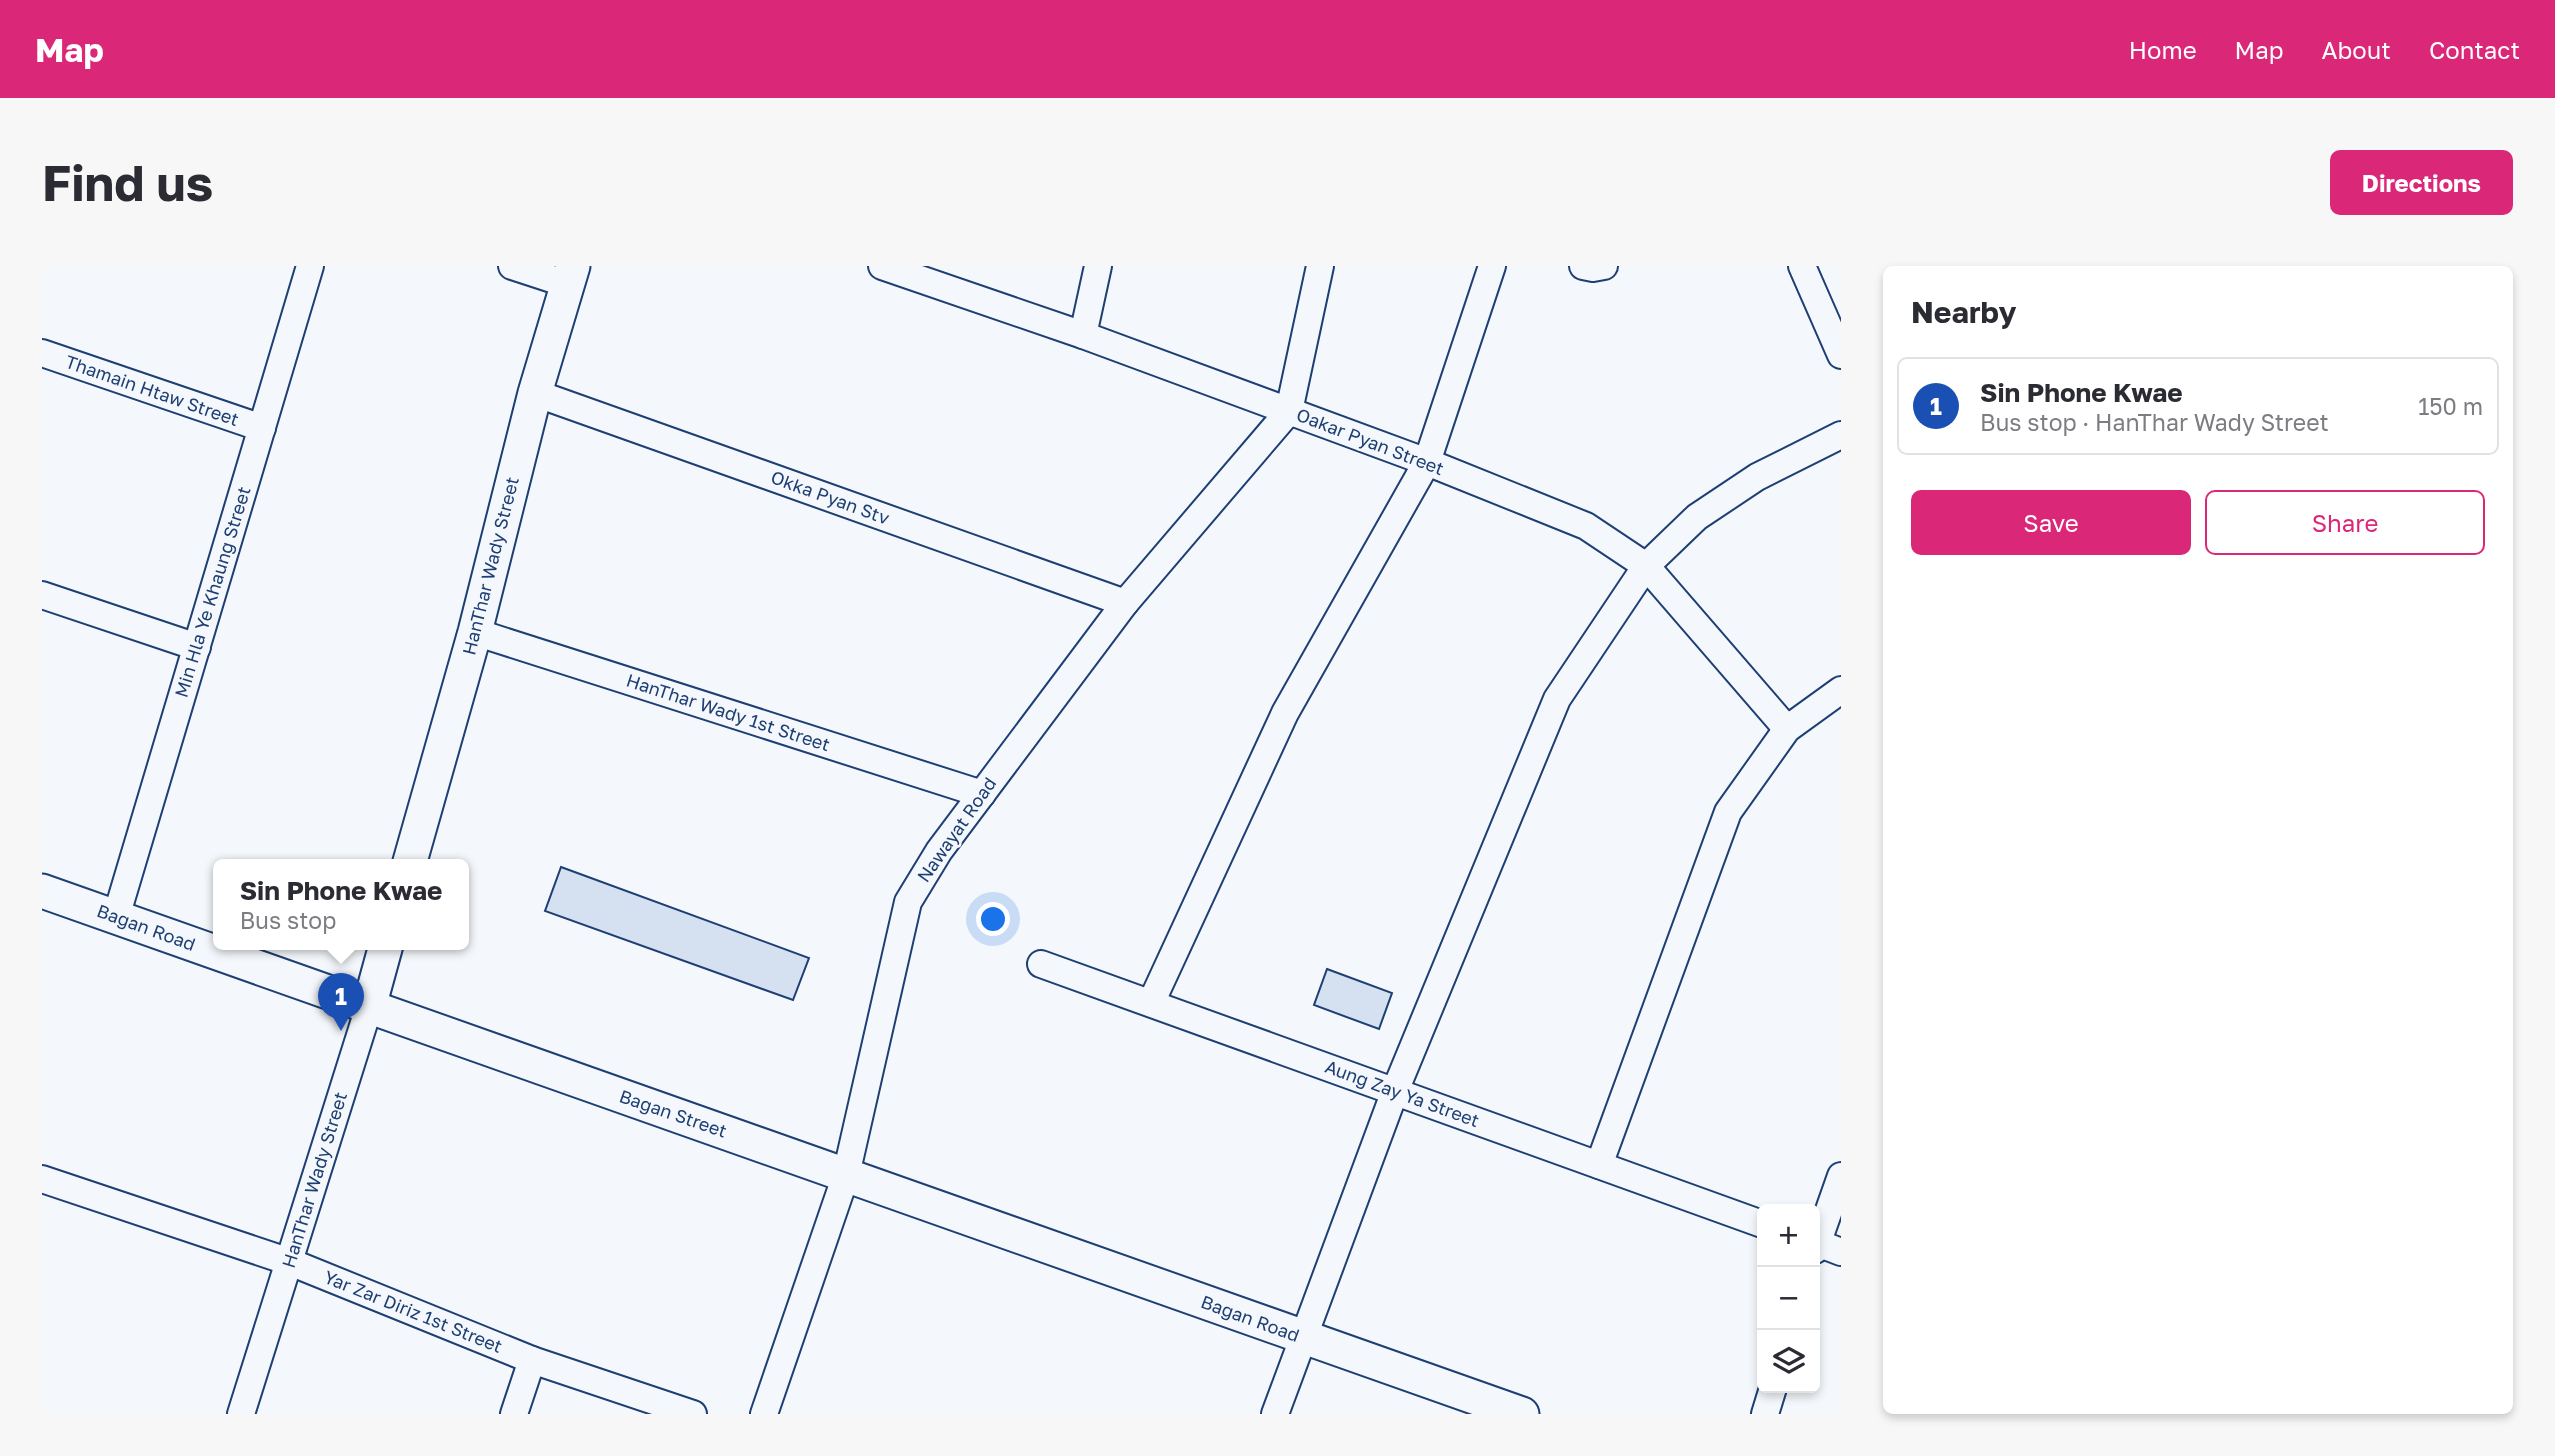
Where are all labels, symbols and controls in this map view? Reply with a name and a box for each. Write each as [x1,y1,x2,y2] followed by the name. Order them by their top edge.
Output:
[35,30,104,69] text: Map
[2129,35,2197,64] text: Home
[2235,35,2284,64] text: Map
[2322,35,2391,64] text: About
[2429,35,2520,64] text: Contact
[2330,150,2513,215] button: Directions
[42,153,213,212] text: Find us
[1911,294,2016,330] text: Nearby
[63,350,242,430] street label: Thamain Htaw Street
[1980,377,2183,408] text: Sin Phone Kwae
[1930,392,1942,420] text: 1
[2418,392,2483,420] text: 150 m
[1294,403,1447,479] street label: Oakar Pyan Street
[1980,408,2329,436] text: Bus stop · HanThar Wady Street
[768,465,893,529] street label: Okka Pyan Stv
[457,474,523,657] street label: HanThar Wady Street
[169,484,255,700] street label: Min Hla Ye Khaung Street
[1911,490,2191,555] button: Save
[2205,490,2485,555] button: Share
[624,669,833,755] street label: HanThar Wady 1st Street
[912,773,1000,886] street label: Nawayat Road
[213,859,469,950] popup
[240,875,442,906] text: Sin Phone Kwae
[94,899,199,955] street label: Bagan Road
[976,902,1010,936] your location
[240,906,336,934] text: Bus stop
[318,973,364,1031] pin: 1
[1322,1055,1482,1131] street label: Aung Zay Ya Street
[617,1084,730,1142] street label: Bagan Street
[277,1089,351,1270] street label: HanThar Wady Street
[1757,1204,1820,1393] map controls
[1757,1204,1820,1267] button: +
[321,1265,506,1357] street label: Yar Zar Diriz 1st Street
[1757,1267,1820,1330] button: −
[1198,1290,1303,1346] street label: Bagan Road
[1757,1330,1820,1393] button: layers

